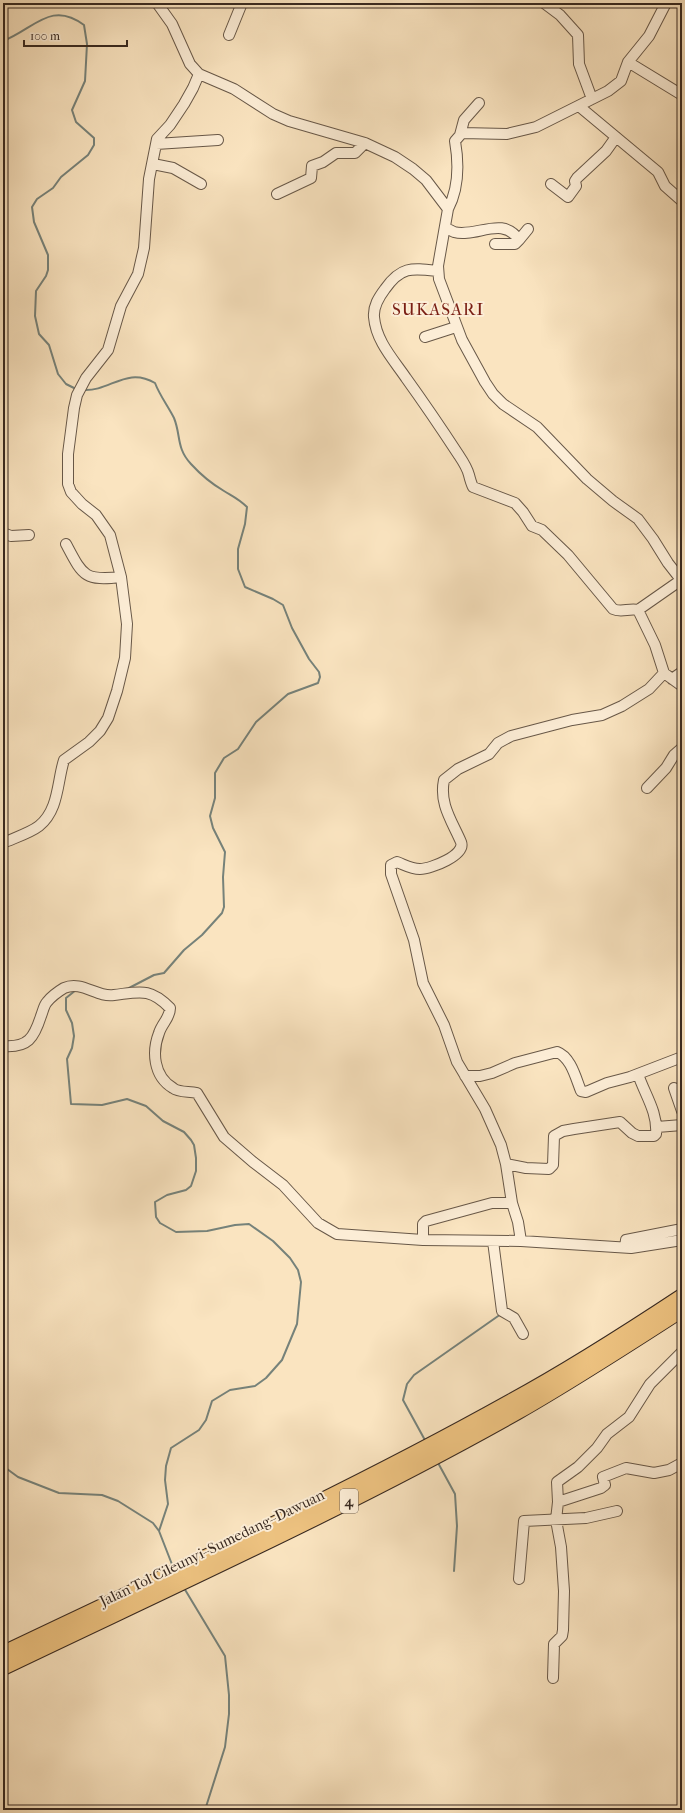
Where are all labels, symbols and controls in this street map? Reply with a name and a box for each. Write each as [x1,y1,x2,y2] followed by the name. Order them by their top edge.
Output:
[24,22,127,48] scale bar
[30,29,60,43] text: 100 m
[392,299,484,319] district label: SUKASARI
[96,1485,328,1611] street label: Jalan Tol Cileunyi–Sumedang–Dawuan
[340,1489,358,1513] road number: 4

